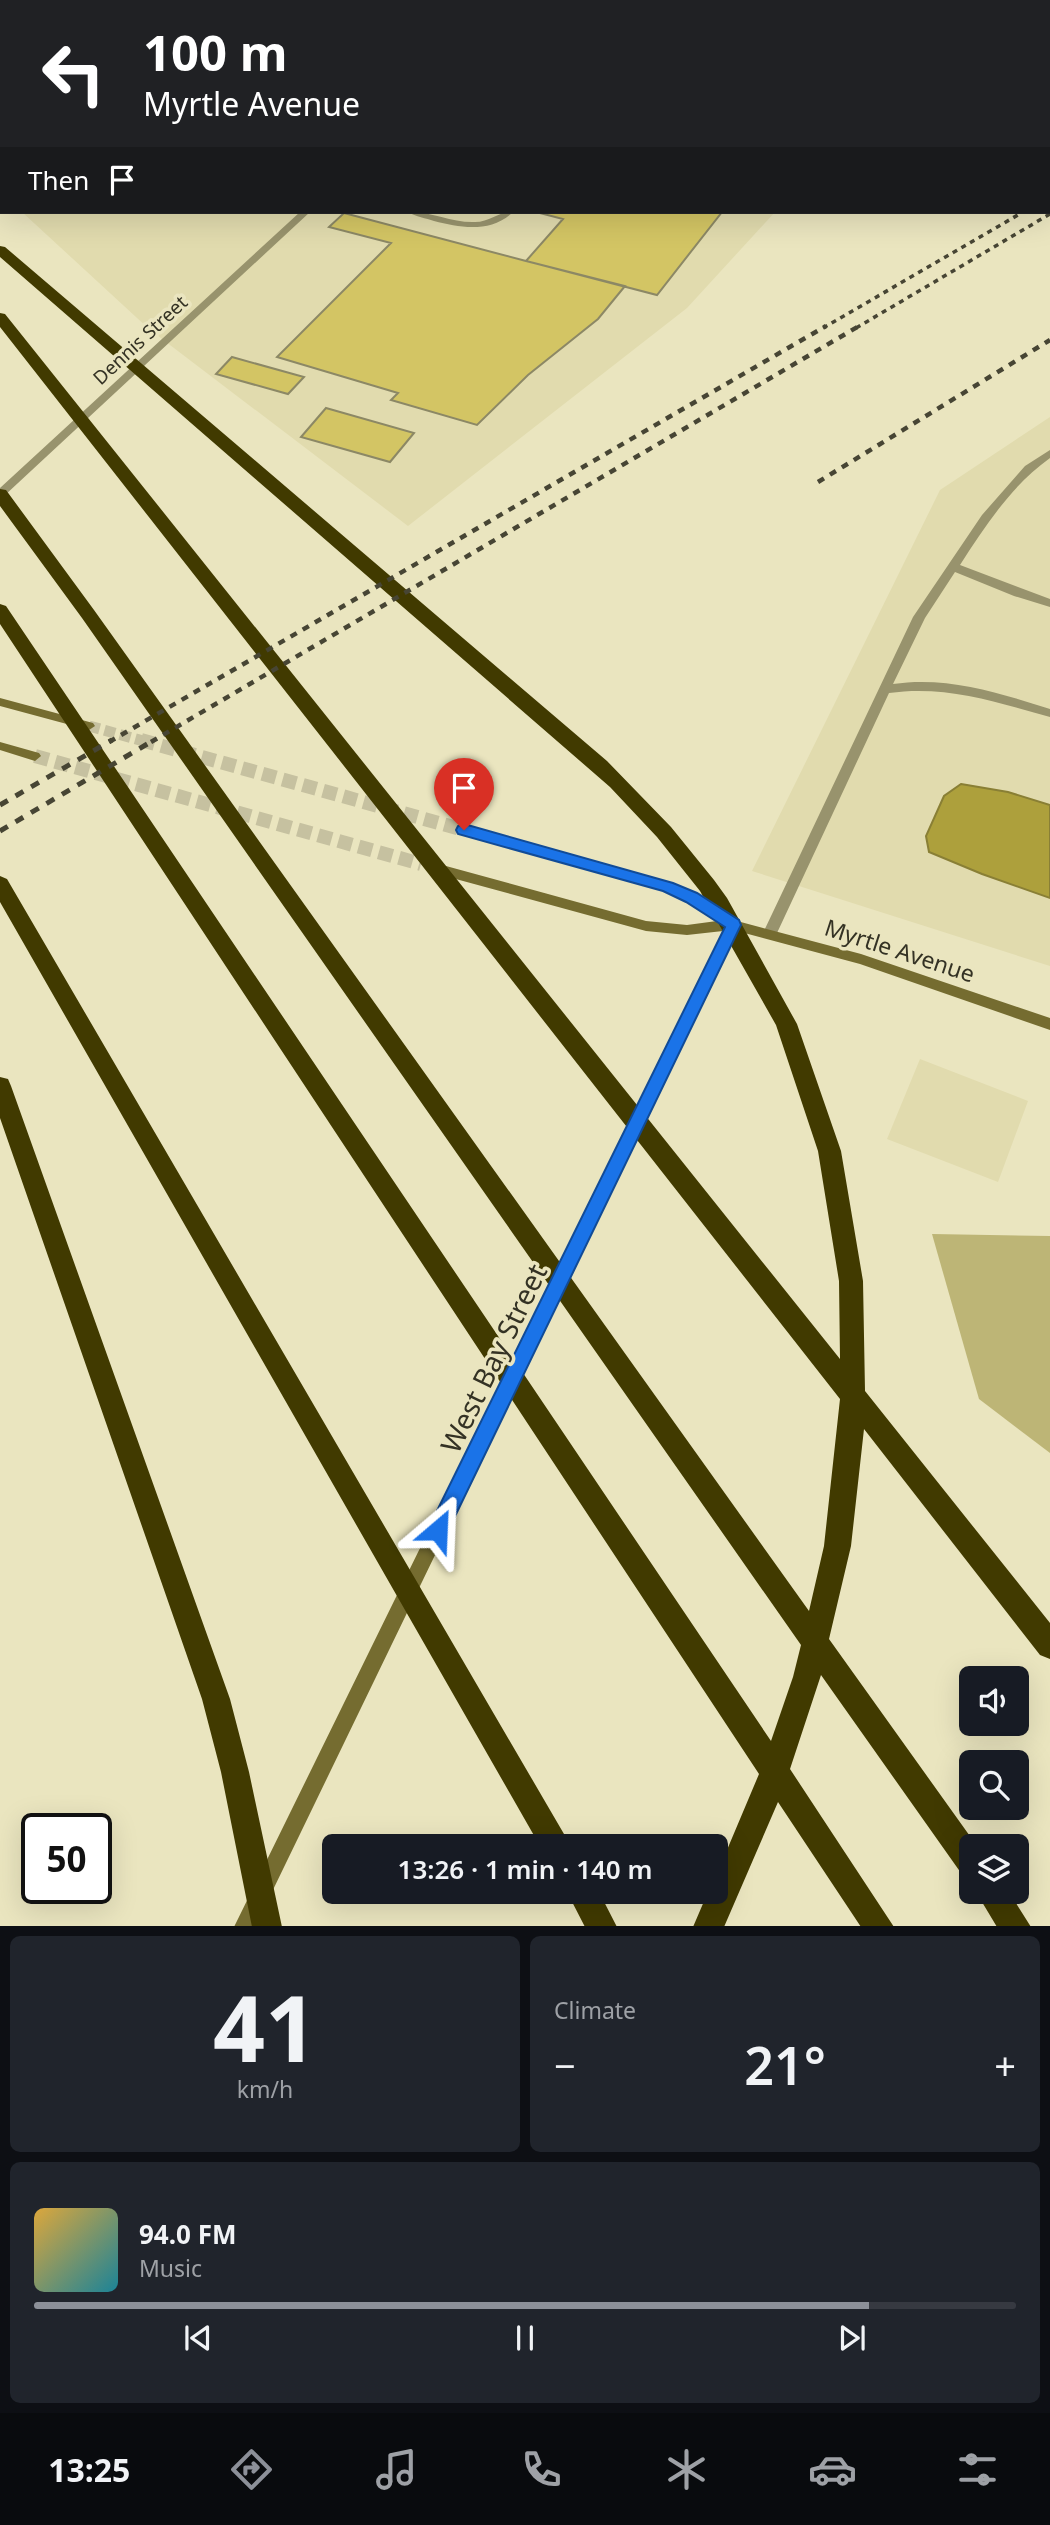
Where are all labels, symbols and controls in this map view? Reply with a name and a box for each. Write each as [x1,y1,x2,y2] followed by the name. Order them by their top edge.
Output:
[143,19,288,85] text: 100 m
[28,28,119,119] icon: left
[143,82,360,125] text: Myrtle Avenue
[103,161,141,199] icon: arrive
[28,162,89,198] text: Then
[87,289,193,390] street label: Dennis Street
[434,758,494,830] pin
[445,769,483,807] icon: arrive
[821,911,979,989] street label: Myrtle Avenue
[431,1257,555,1459] street label: West Bay Street
[401,1493,475,1567] position arrow
[959,1666,1029,1904] map controls
[959,1666,1029,1736] button: sound
[959,1750,1029,1820] button: search
[21,1813,112,1904] speed limit sign: 50
[959,1834,1029,1904] button: layers
[398,1851,652,1887] text: 13:26 · 1 min · 140 m
[213,1965,317,2089] text: 41
[554,1994,636,2026] text: Climate
[744,2029,826,2100] text: 21°
[554,2039,576,2091] text: −
[994,2039,1016,2091] text: +
[237,2073,293,2105] text: km/h
[139,2216,236,2252] text: 94.0 FM
[139,2252,202,2284] text: Music
[179,2319,217,2357] icon: previous
[506,2319,544,2357] icon: pause
[833,2319,871,2357] icon: next
[227,2445,276,2494] icon: directions
[372,2445,421,2494] icon: music
[517,2445,566,2494] icon: phone
[662,2445,711,2494] icon: climate
[808,2445,857,2494] icon: car
[953,2445,1002,2494] icon: filters
[48,2448,130,2491] text: 13:25

